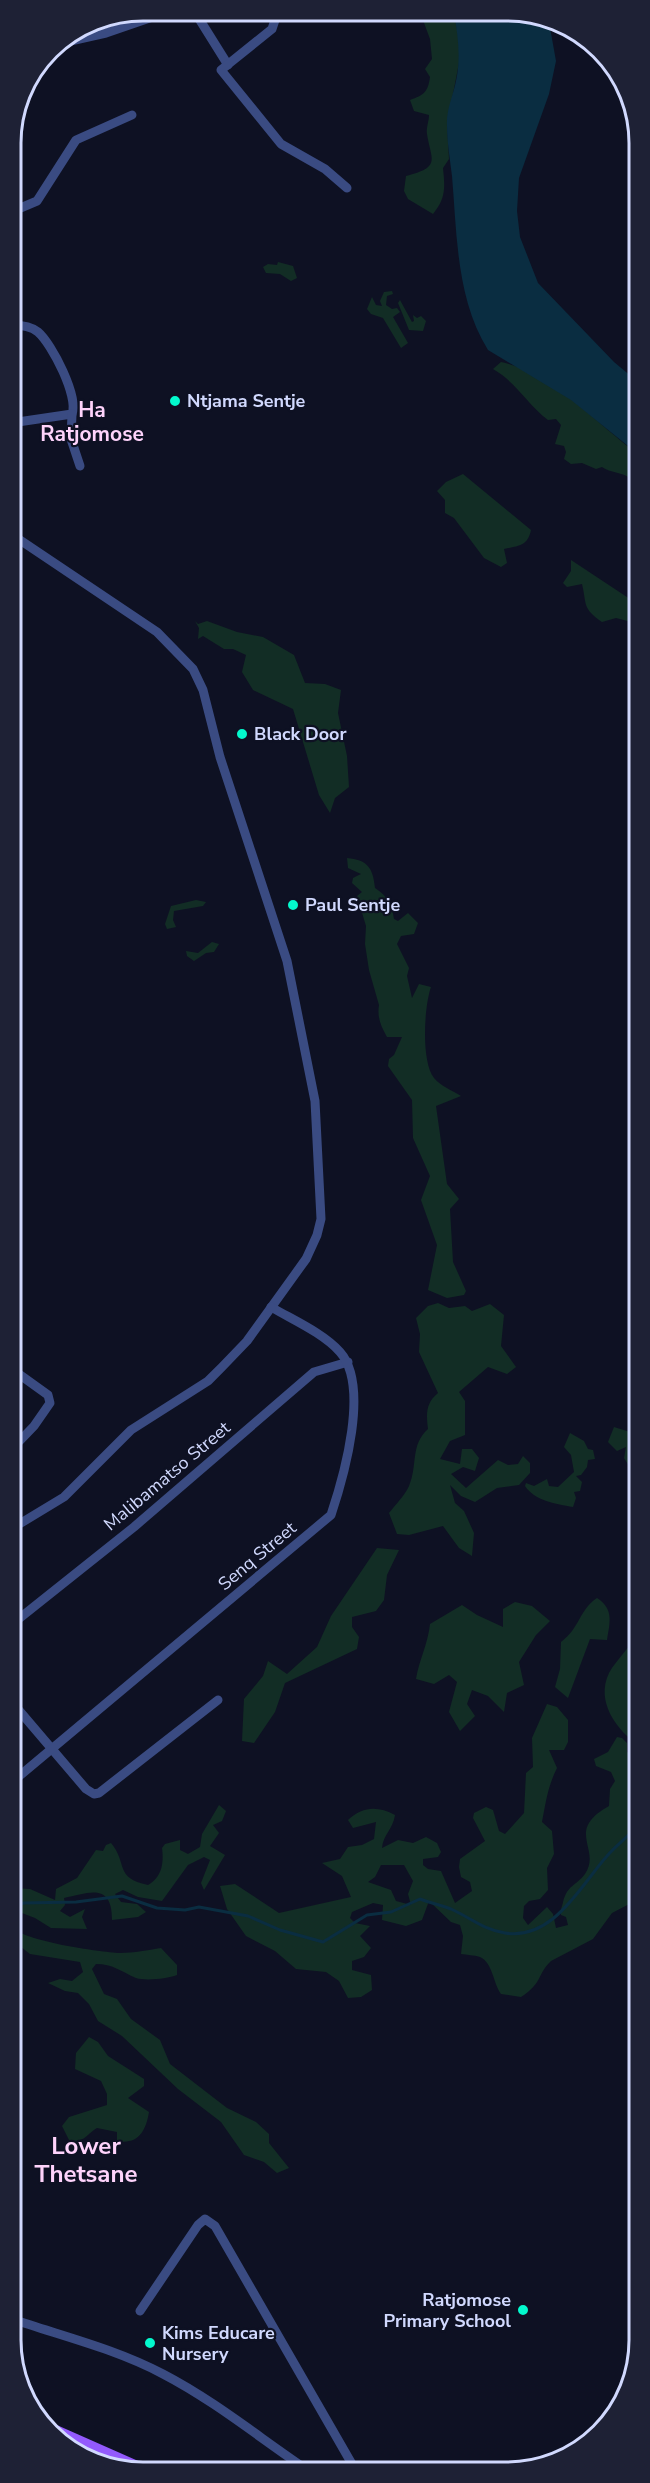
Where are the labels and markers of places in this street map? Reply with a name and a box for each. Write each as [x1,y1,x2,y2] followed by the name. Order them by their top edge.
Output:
[187,389,306,413] place label: Ntjama Sentje
[168,394,182,408] marker: Ntjama Sentje
[254,722,346,746] place label: Black Door
[235,727,249,741] marker: Black Door
[305,893,400,917] place label: Paul Sentje
[286,898,300,912] marker: Paul Sentje
[383,2288,511,2333] place label: Ratjomose Primary School
[516,2303,530,2317] marker: Ratjomose Primary School
[162,2321,275,2366] place label: Kims Educare Nursery
[143,2336,157,2350] marker: Kims Educare Nursery

